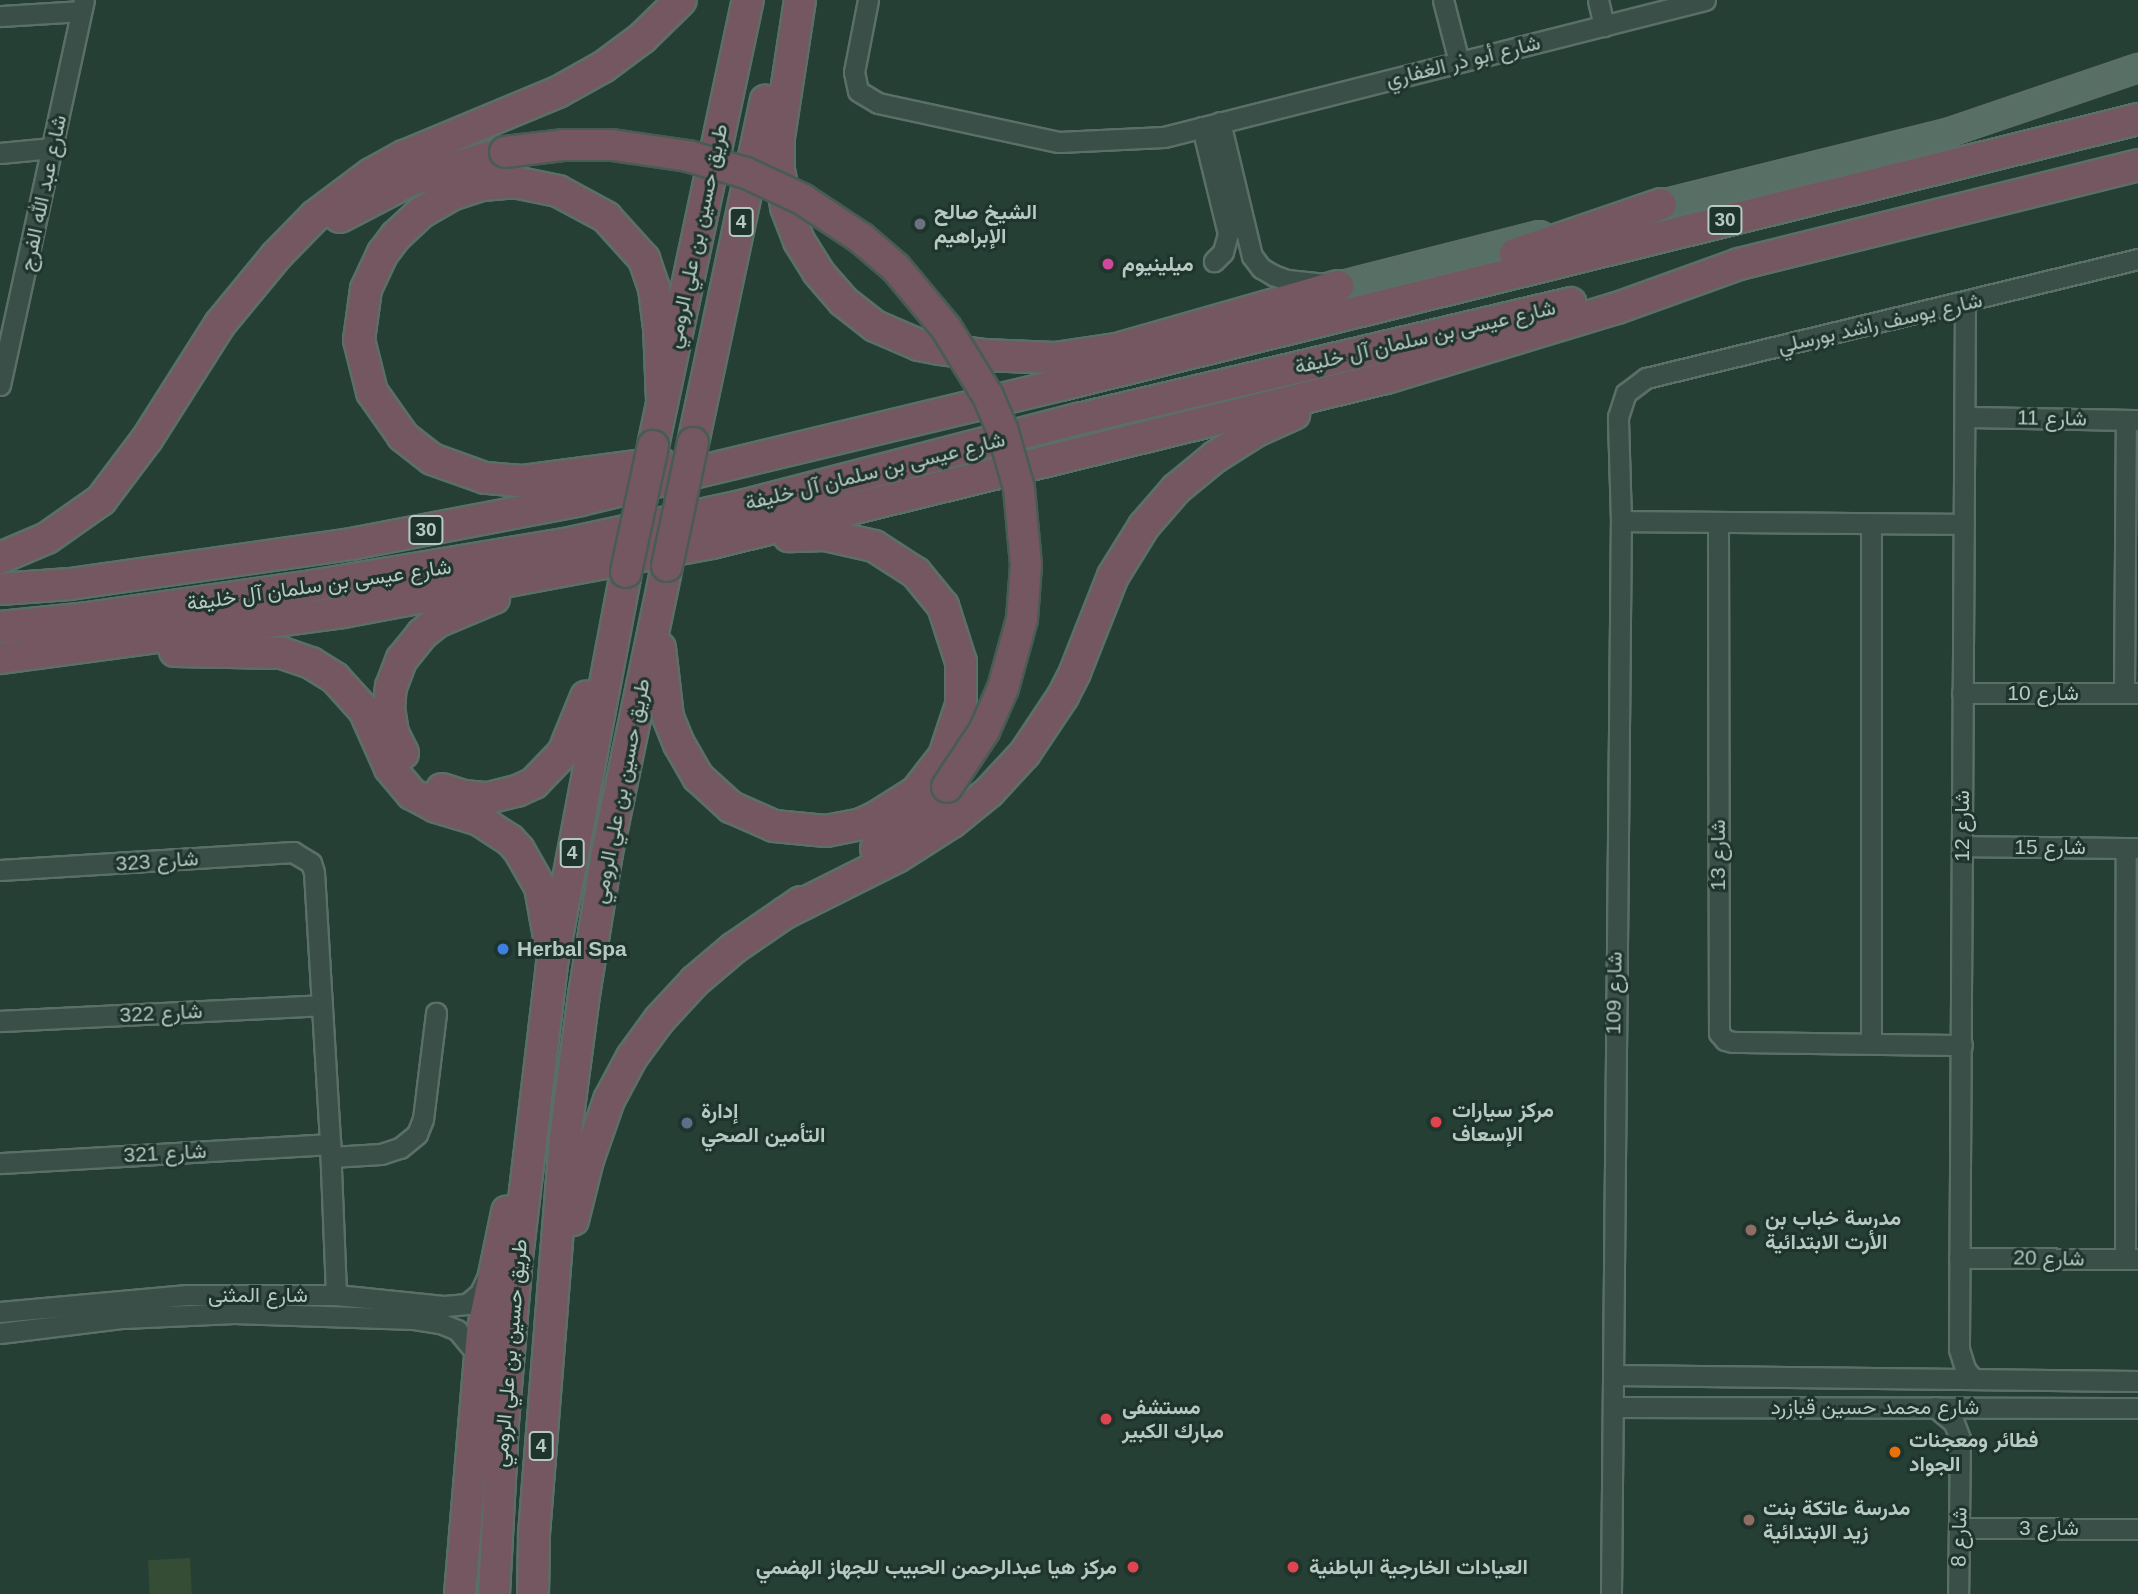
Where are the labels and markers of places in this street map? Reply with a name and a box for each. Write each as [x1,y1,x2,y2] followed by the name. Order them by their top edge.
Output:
[934,199,1037,249] place label: الشيخ صالح الإبراهيم
[912,216,928,232] marker: الشيخ صالح الإبراهيم
[1122,251,1194,277] place label: ميلينيوم
[1100,256,1116,272] marker: ميلينيوم
[517,936,627,962] place label: Herbal Spa
[495,941,511,957] marker: Herbal Spa
[1452,1097,1554,1147] place label: مركز سيارات الإسعاف
[701,1098,825,1148] place label: إدارة التأمين الصحي
[1426,1112,1446,1132] marker: مركز سيارات الإسعاف
[679,1115,695,1131] marker: إدارة التأمين الصحي
[1765,1205,1901,1255] place label: مدرسة خباب بن الأرت الابتدائية
[1743,1222,1759,1238] marker: مدرسة خباب بن الأرت الابتدائية
[1122,1394,1224,1444] place label: مستشفى مبارك الكبير
[1096,1409,1116,1429] marker: مستشفى مبارك الكبير
[1909,1427,2039,1477] place label: فطائر ومعجنات الجواد
[1887,1444,1903,1460] marker: فطائر ومعجنات الجواد
[1763,1495,1911,1545] place label: مدرسة عاتكة بنت زيد الابتدائية
[1741,1512,1757,1528] marker: مدرسة عاتكة بنت زيد الابتدائية
[756,1554,1117,1580] place label: مركز هيا عبدالرحمن الحبيب للجهاز الهضمي
[1309,1554,1528,1580] place label: العيادات الخارجية الباطنية
[1123,1557,1143,1577] marker: مركز هيا عبدالرحمن الحبيب للجهاز الهضمي
[1283,1557,1303,1577] marker: العيادات الخارجية الباطنية

